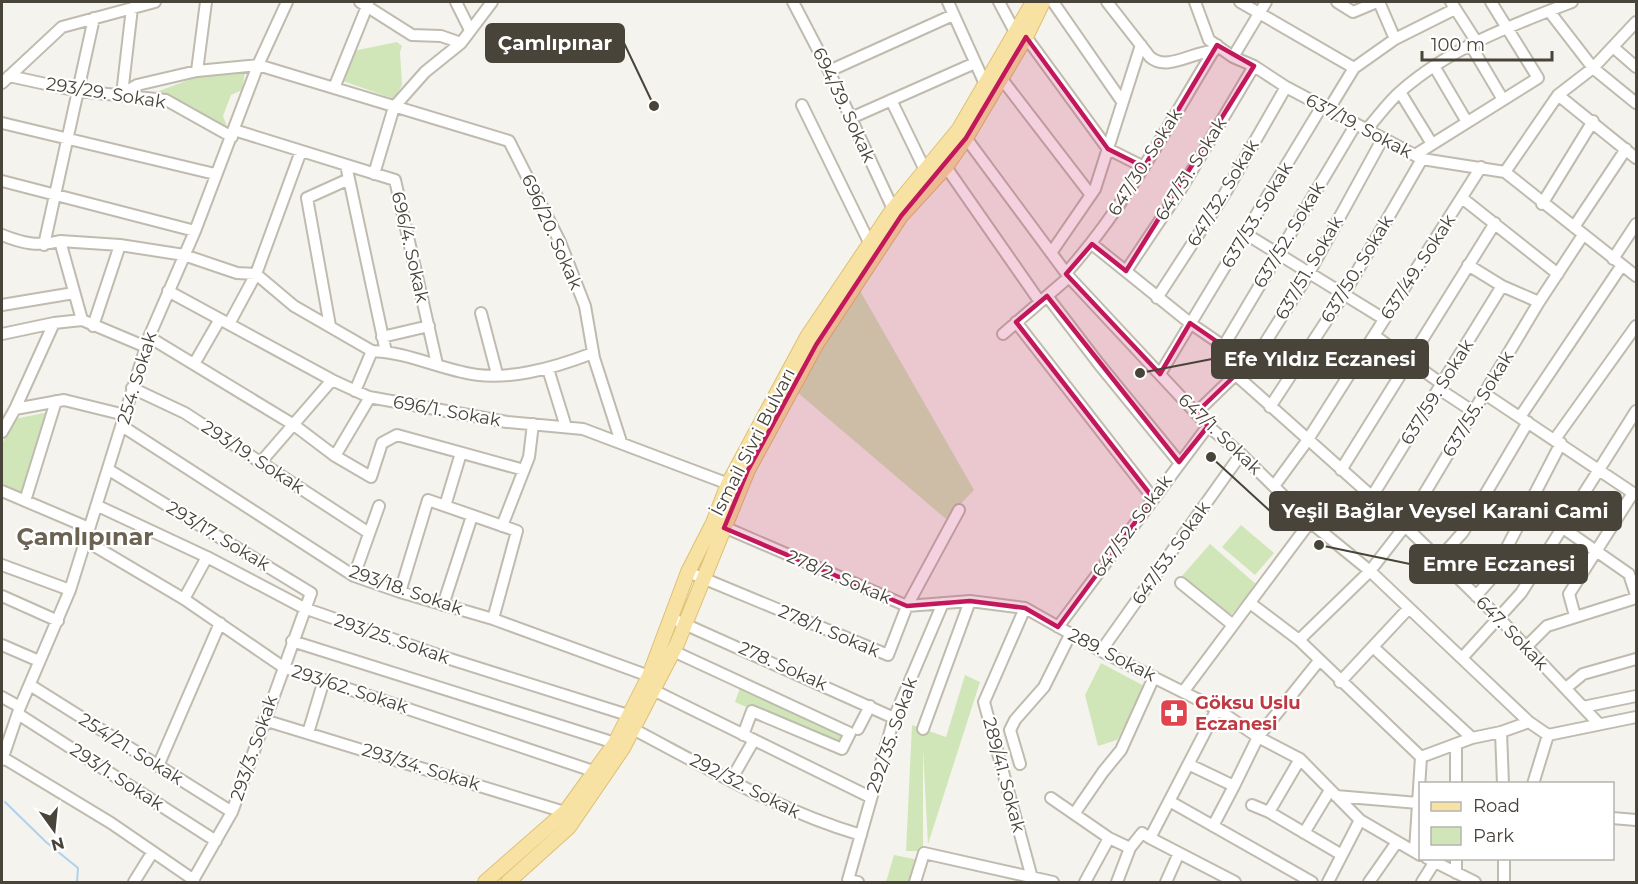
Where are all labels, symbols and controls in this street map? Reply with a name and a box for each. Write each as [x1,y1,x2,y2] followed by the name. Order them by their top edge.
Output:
[486,24,624,62] callout: Çamlıpınar
[1422,24,1552,62] scale bar
[498,31,613,55] text: Çamlıpınar
[1431,34,1485,56] text: 100 m
[808,44,880,166] street label: 694/39. Sokak
[45,73,168,113] street label: 293/29. Sokak
[1302,89,1416,163] street label: 637/19. Sokak
[1103,104,1187,220] street label: 647/30. Sokak
[1151,113,1232,225] street label: 647/31. Sokak
[1182,135,1264,251] street label: 647/32. Sokak
[1217,158,1297,272] street label: 637/53. Sokak
[517,171,587,293] street label: 696/20. Sokak
[1249,178,1329,292] street label: 637/52. Sokak
[387,189,433,305] street label: 696/4. Sokak
[1376,210,1460,324] street label: 637/49. Sokak
[1316,211,1398,327] street label: 637/50. Sokak
[1270,212,1348,324] street label: 637/51. Sokak
[113,329,162,427] street label: 254. Sokak
[1396,335,1478,449] street label: 637/59. Sokak
[1212,340,1428,378] callout: Efe Yıldız Eczanesi
[1224,347,1416,371] text: Efe Yıldız Eczanesi
[1438,347,1518,461] street label: 637/55. Sokak
[706,364,800,520] street label: İsmail Sivri Bulvarı
[1174,389,1267,479] street label: 647/1. Sokak
[391,391,503,431] street label: 696/1. Sokak
[198,416,309,498] street label: 293/19. Sokak
[1087,470,1177,581] street label: 647/52. Sokak
[1270,492,1621,530] callout: Yeşil Bağlar Veysel Karani Cami
[162,497,274,576] street label: 293/17. Sokak
[1127,497,1215,609] street label: 647/53. Sokak
[1280,499,1609,523] text: Yeşil Bağlar Veysel Karani Cami
[16,522,154,551] district label: Çamlıpınar
[784,545,895,609] street label: 278/2. Sokak
[1410,545,1587,583] callout: Emre Eczanesi
[1423,552,1575,576] text: Emre Eczanesi
[346,560,466,620] street label: 293/18. Sokak
[1471,591,1553,675] street label: 647. Sokak
[775,600,883,662] street label: 278/1. Sokak
[331,609,453,669] street label: 293/25. Sokak
[1065,624,1160,687] street label: 289. Sokak
[735,637,831,695] street label: 278. Sokak
[289,660,411,718] street label: 293/62. Sokak
[862,674,922,796] street label: 292/35. Sokak
[226,692,282,804] street label: 293/3. Sokak
[1195,692,1301,735] place label: Göksu Uslu Eczanesi
[1158,697,1190,729] pharmacy icon: Göksu Uslu Eczanesi
[75,708,187,790] street label: 254/21. Sokak
[978,715,1030,835] street label: 289/41. Sokak
[66,739,168,816] street label: 293/1. Sokak
[359,739,483,795] street label: 293/34. Sokak
[686,749,804,823] street label: 292/32. Sokak
[1419,782,1614,860] legend
[1473,795,1520,817] text: Road
[24,800,84,860] north arrow
[1473,825,1514,847] text: Park
[49,833,66,855] text: N

